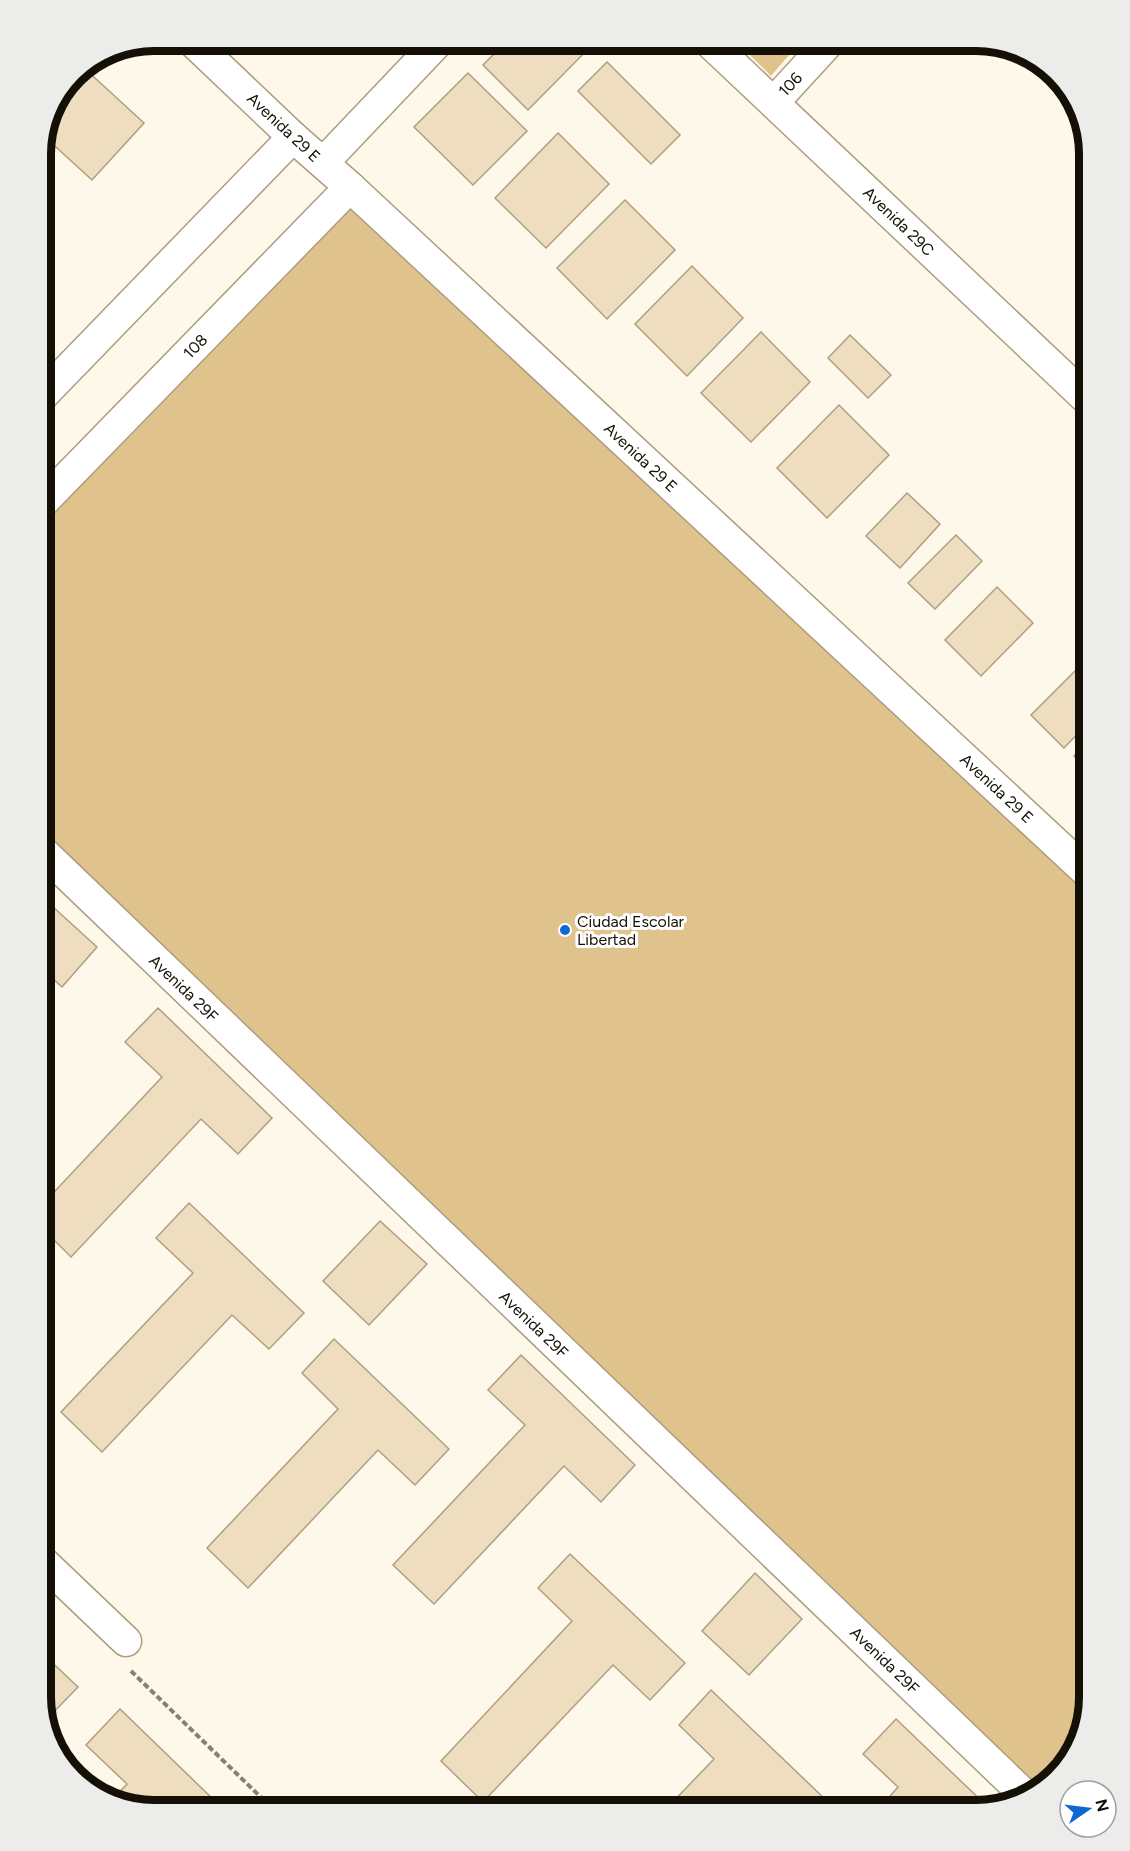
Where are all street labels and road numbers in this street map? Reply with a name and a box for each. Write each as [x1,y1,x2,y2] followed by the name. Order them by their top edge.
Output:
[775,68,806,100] street label: 106
[243,89,324,166] street label: Avenida 29 E
[859,183,938,260] street label: Avenida 29C
[179,330,211,363] street label: 108
[600,419,681,496] street label: Avenida 29 E
[956,750,1037,827] street label: Avenida 29 E
[145,951,222,1026] street label: Avenida 29F
[495,1287,572,1362] street label: Avenida 29F
[846,1623,923,1698] street label: Avenida 29F

